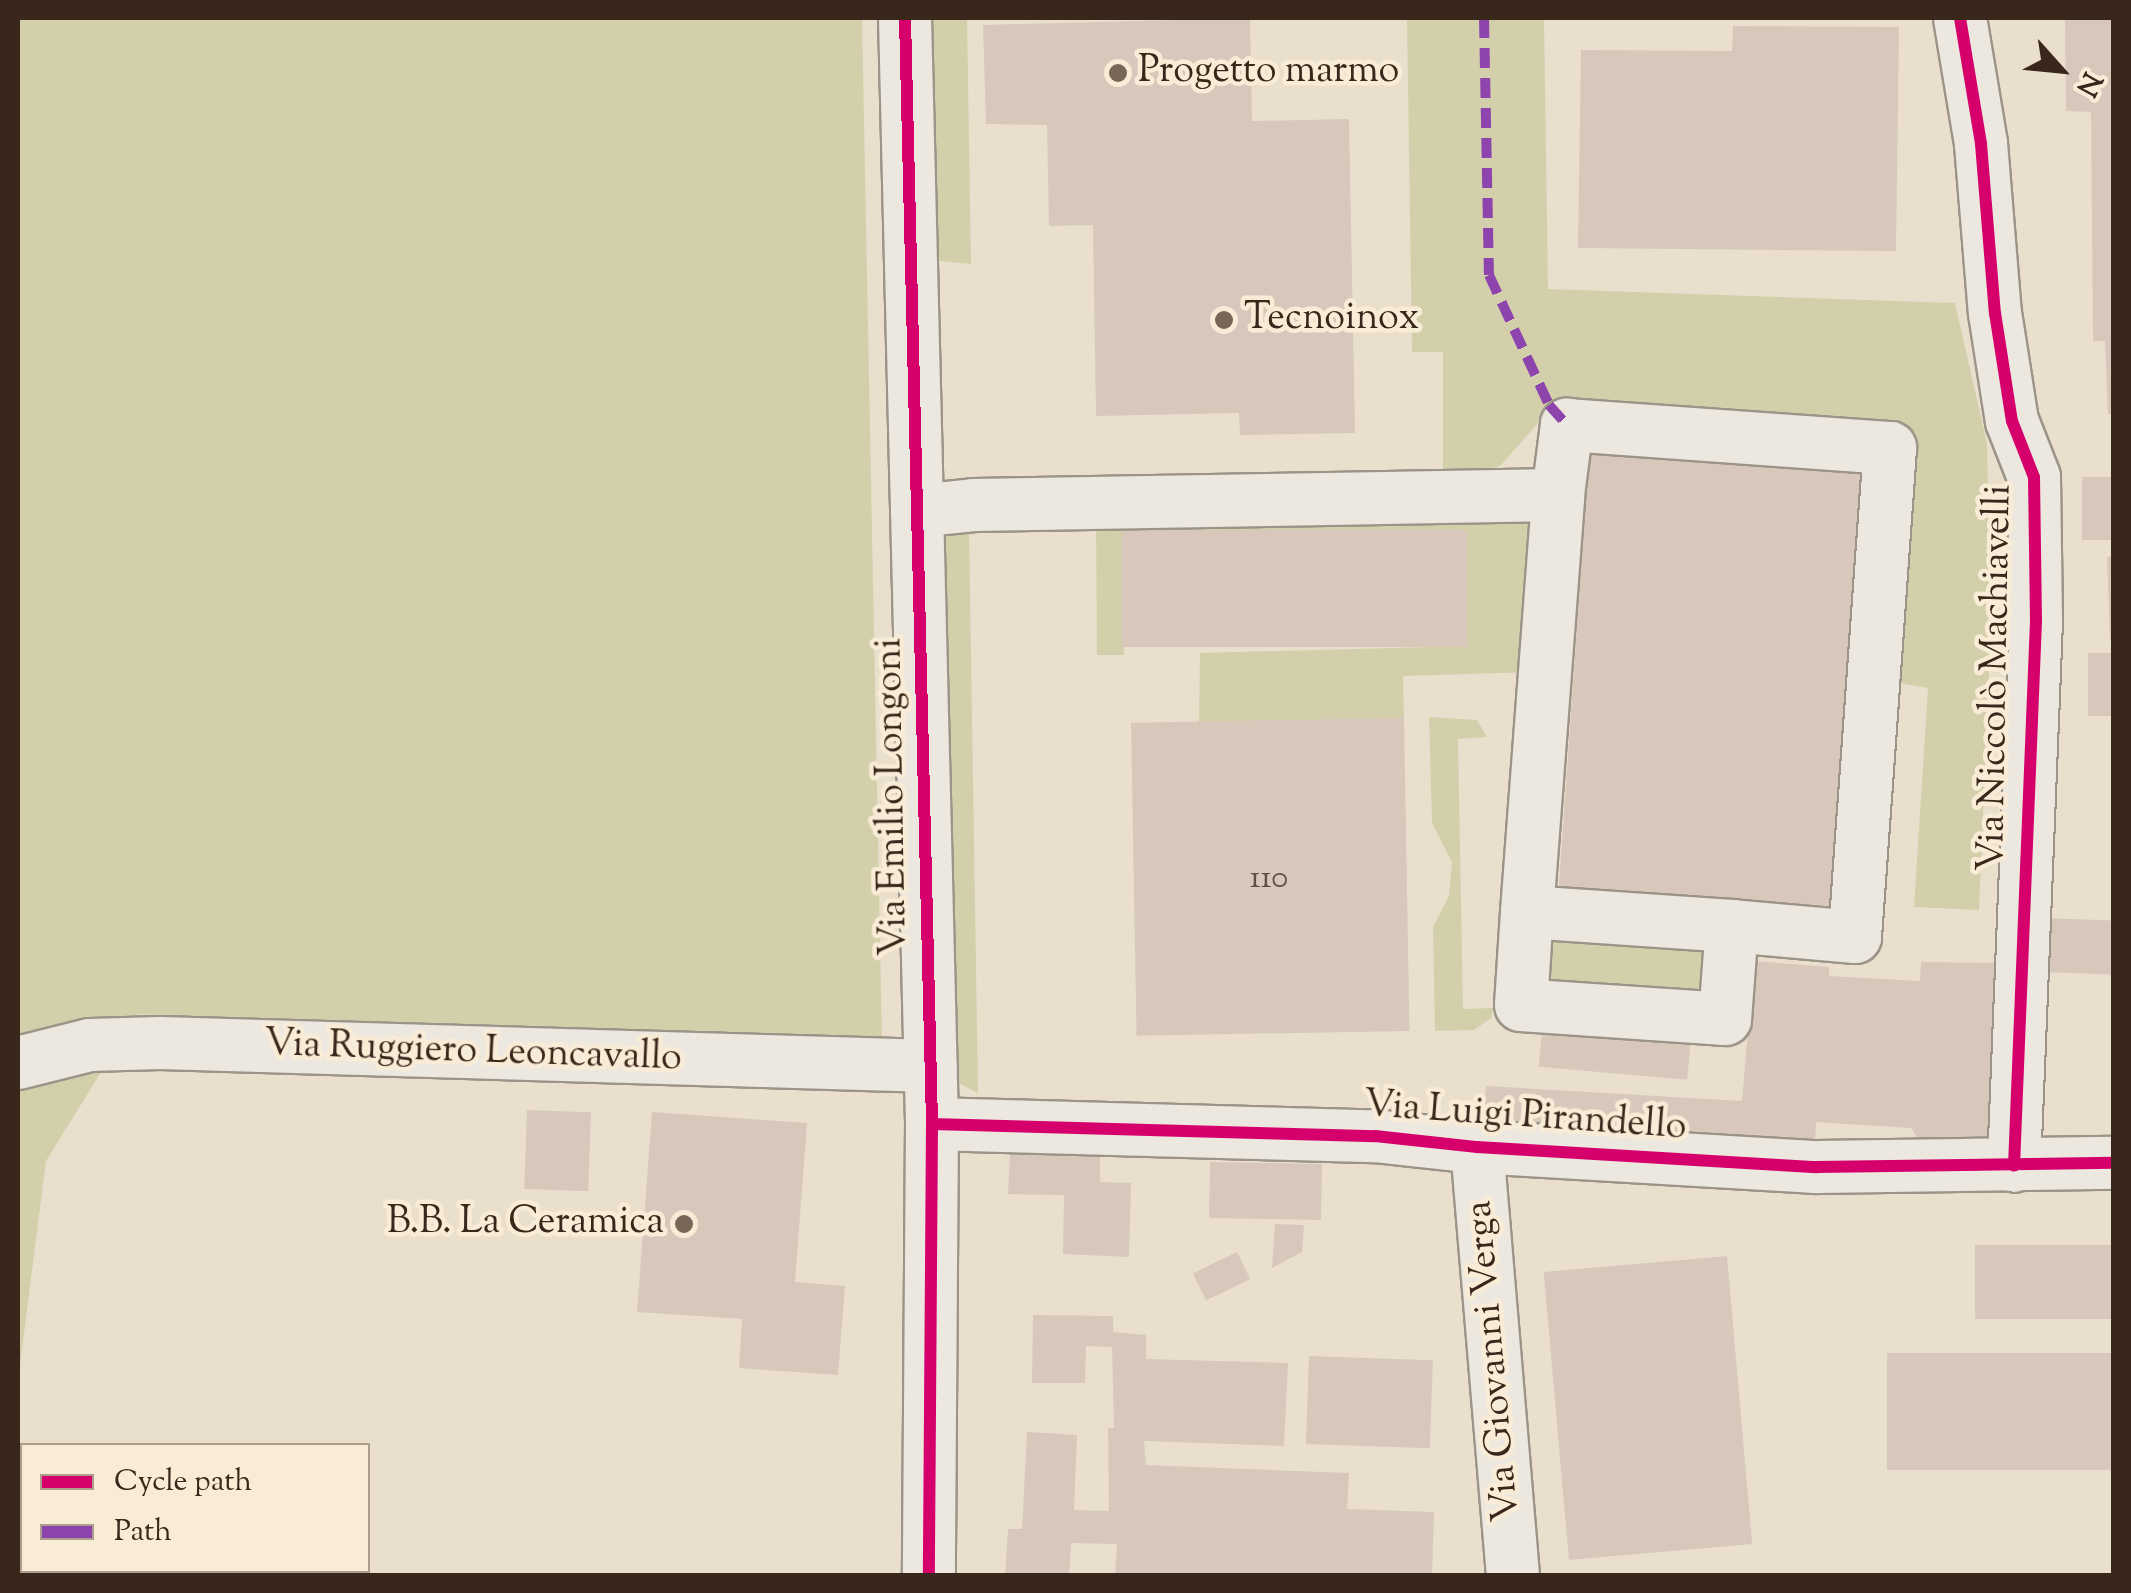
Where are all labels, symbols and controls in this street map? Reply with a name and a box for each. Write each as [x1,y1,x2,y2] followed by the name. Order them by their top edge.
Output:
[2011,20,2111,120] north arrow
[1138,50,1399,96] place label: Progetto marmo
[1107,62,1129,84] marker: Progetto marmo
[2065,65,2111,103] text: N
[1244,297,1419,343] place label: Tecnoinox
[1213,309,1235,331] marker: Tecnoinox
[1971,484,2023,872] street label: Via Niccolò Machiavelli
[868,638,920,956] street label: Via Emilio Longoni
[1250,860,1288,898] house number: 110
[263,1023,683,1083] street label: Via Ruggiero Leoncavallo
[1362,1084,1688,1152] street label: Via Luigi Pirandello
[1458,1198,1532,1524] street label: Via Giovanni Verga
[387,1201,664,1247] place label: B.B. La Ceramica
[673,1213,695,1235] marker: B.B. La Ceramica
[20,1443,370,1573] legend
[114,1461,252,1504] text: Cycle path
[114,1511,172,1554] text: Path

